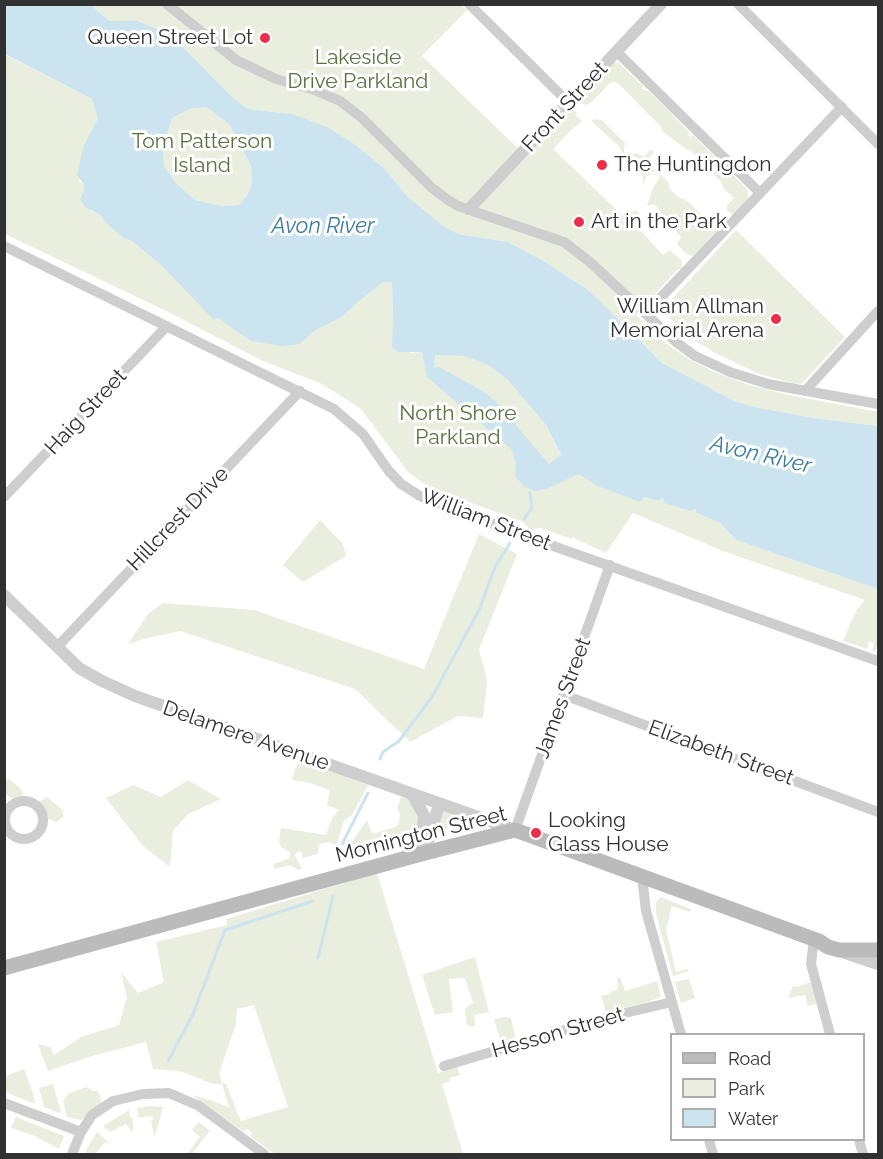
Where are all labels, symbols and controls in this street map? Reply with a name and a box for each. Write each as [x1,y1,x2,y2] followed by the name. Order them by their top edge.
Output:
[88,25,253,51] place label: Queen Street Lot
[258,31,272,45] marker: Queen Street Lot
[288,45,428,95] park label: Lakeside Drive Parkland
[517,57,613,157] street label: Front Street
[132,129,272,179] park label: Tom Patterson Island
[614,152,771,178] place label: The Huntingdon
[595,158,609,172] marker: The Huntingdon
[591,209,727,235] place label: Art in the Park
[272,213,374,239] water label: Avon River
[572,215,586,229] marker: Art in the Park
[610,294,764,344] place label: William Allman Memorial Arena
[769,312,783,326] marker: William Allman Memorial Arena
[40,364,132,460] street label: Haig Street
[399,401,517,451] park label: North Shore Parkland
[708,431,814,479] water label: Avon River
[122,462,234,576] street label: Hillcrest Drive
[418,484,554,556] street label: William Street
[529,634,597,762] street label: James Street
[159,696,333,776] street label: Delamere Avenue
[645,715,797,791] street label: Elizabeth Street
[333,802,509,868] street label: Mornington Street
[548,808,669,858] place label: Looking Glass House
[529,826,543,840] marker: Looking Glass House
[489,1002,627,1064] street label: Hesson Street
[670,1033,865,1141] legend
[728,1048,771,1069] text: Road
[728,1078,765,1099] text: Park
[728,1108,778,1129] text: Water

